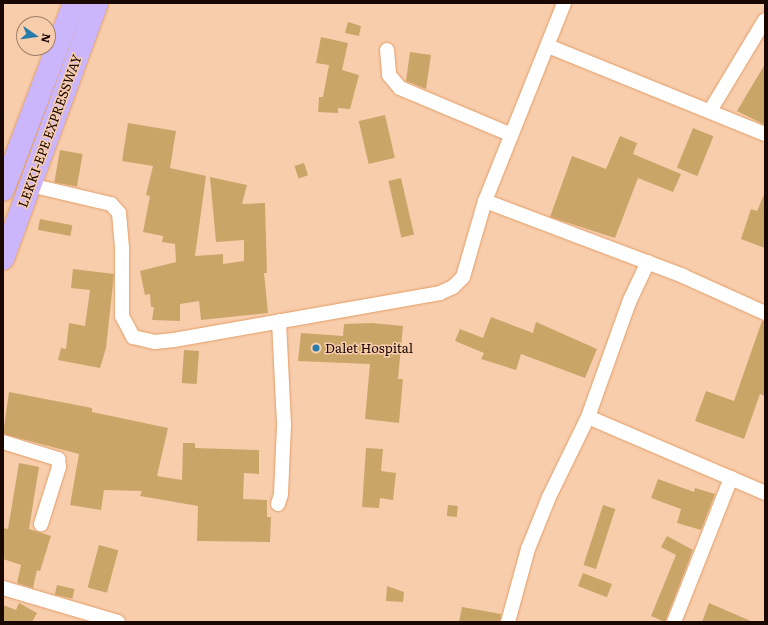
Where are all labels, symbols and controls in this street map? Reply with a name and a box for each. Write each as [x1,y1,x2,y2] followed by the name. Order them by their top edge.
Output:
[16,16,56,56] north arrow
[38,32,56,45] text: N
[15,52,85,210] street label: LEKKI-EPE EXPRESSWAY
[325,340,413,356] place label: Dalet Hospital
[310,342,322,354] marker: Dalet Hospital

